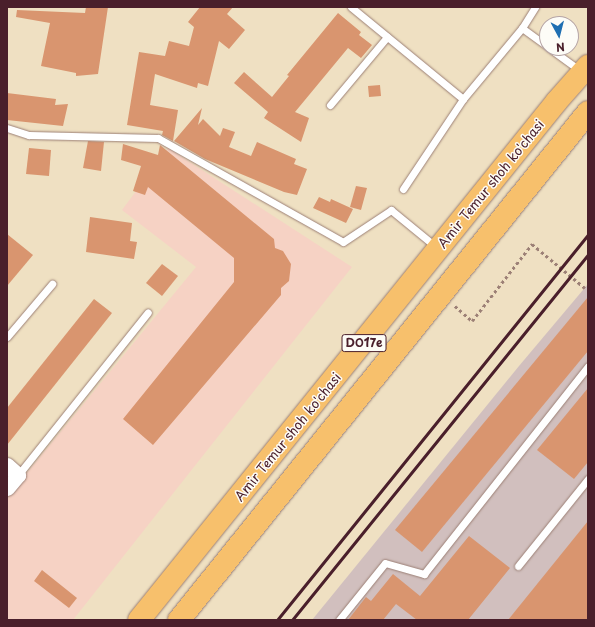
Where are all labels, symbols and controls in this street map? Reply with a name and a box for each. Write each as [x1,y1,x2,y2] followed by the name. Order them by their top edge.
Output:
[539,16,579,56] north arrow
[555,38,566,56] text: N
[434,117,548,251] street label: Amir Temur shoh ko'chasi
[341,333,387,353] road number: D017e
[231,370,345,504] street label: Amir Temur shoh ko'chasi

